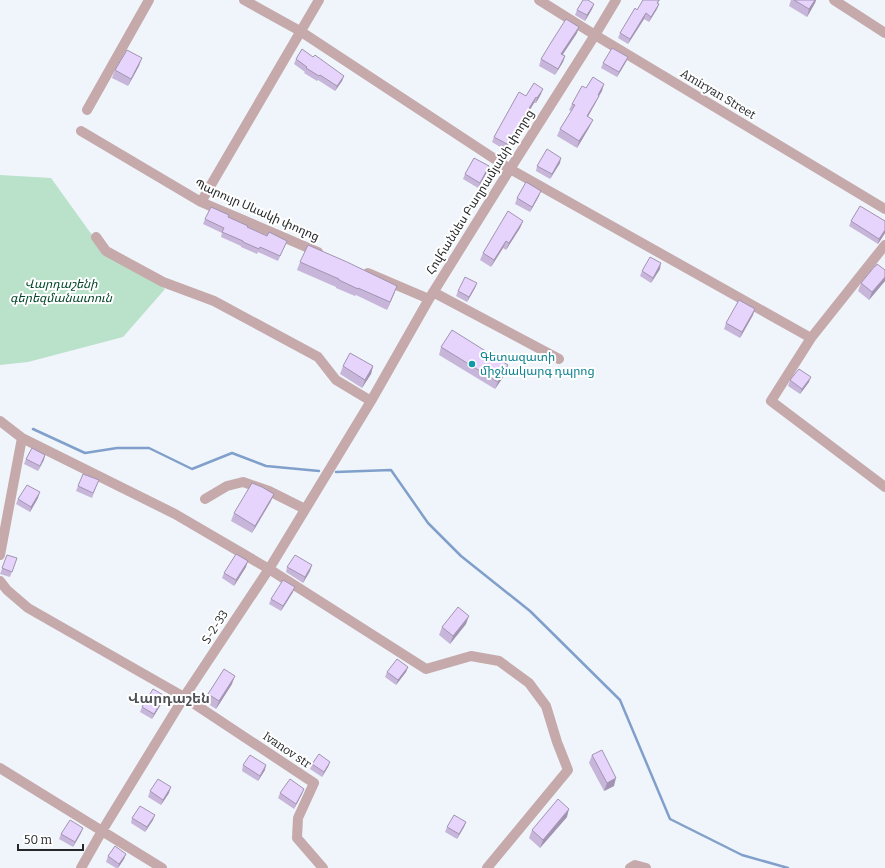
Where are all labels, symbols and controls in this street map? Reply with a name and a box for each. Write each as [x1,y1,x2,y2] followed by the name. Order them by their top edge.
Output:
[678,66,759,122] street label: Amiryan Street
[423,107,537,277] street label: Հովհաննես Բաղրամյանի փողոց
[193,176,321,244] street label: Պարույր Սևակի փողոց
[10,277,113,305] park label: Վարդաշենի գերեզմանատուն
[480,350,595,378] place label: Գետազատի միջնակարգ դպրոց
[467,359,477,369] marker: Գետազատի միջնակարգ դպրոց
[199,607,231,646] street label: Տ-2-33
[128,690,210,707] district label: Վարդաշեն
[260,729,314,772] street label: Ivanov str
[18,826,83,852] scale bar
[24,833,53,847] text: 50 m

